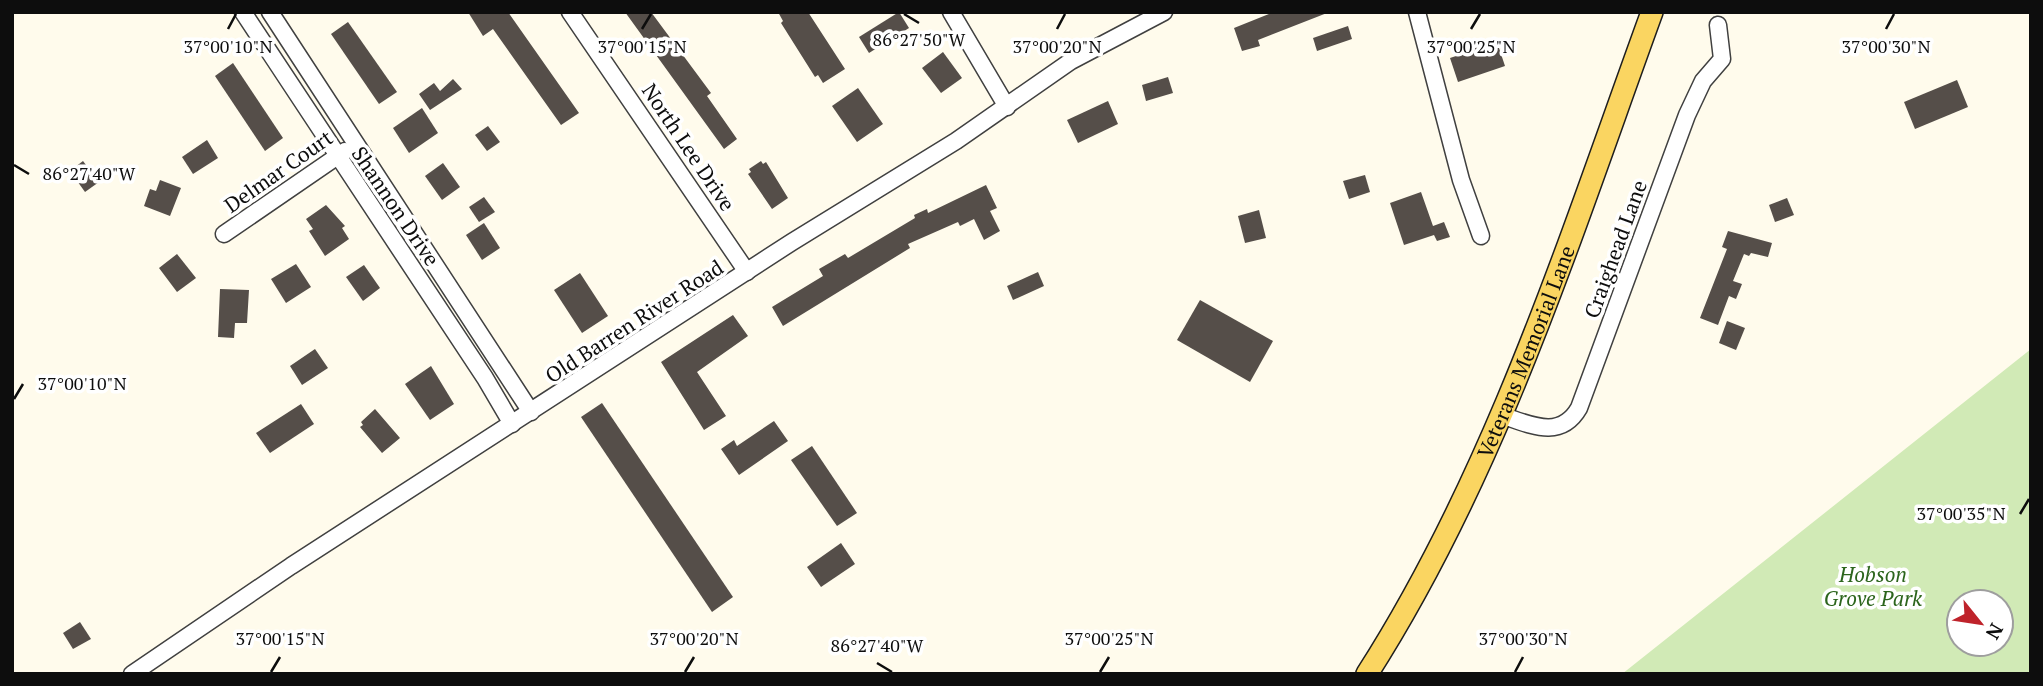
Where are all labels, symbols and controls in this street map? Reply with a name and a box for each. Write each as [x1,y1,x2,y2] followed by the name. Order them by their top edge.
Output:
[873,27,966,51] text: 86°27'50"W
[183,34,273,58] text: 37°00'10"N
[597,34,687,58] text: 37°00'15"N
[1012,34,1102,58] text: 37°00'20"N
[1426,34,1516,58] text: 37°00'25"N
[1841,34,1931,58] text: 37°00'30"N
[636,78,742,216] street label: North Lee Drive
[218,123,338,219] street label: Delmar Court
[346,141,446,271] street label: Shannon Drive
[43,161,136,185] text: 86°27'40"W
[1577,176,1653,322] street label: Craighead Lane
[1470,241,1581,462] street label: Veterans Memorial Lane
[540,253,729,389] street label: Old Barren River Road
[37,371,127,395] text: 37°00'10"N
[1916,501,2006,525] text: 37°00'35"N
[1824,560,1923,612] park label: Hobson Grove Park
[1945,588,2015,658] north arrow
[1980,619,2010,645] text: N
[235,626,325,650] text: 37°00'15"N
[649,626,739,650] text: 37°00'20"N
[1064,626,1154,650] text: 37°00'25"N
[1478,626,1568,650] text: 37°00'30"N
[831,633,924,657] text: 86°27'40"W

